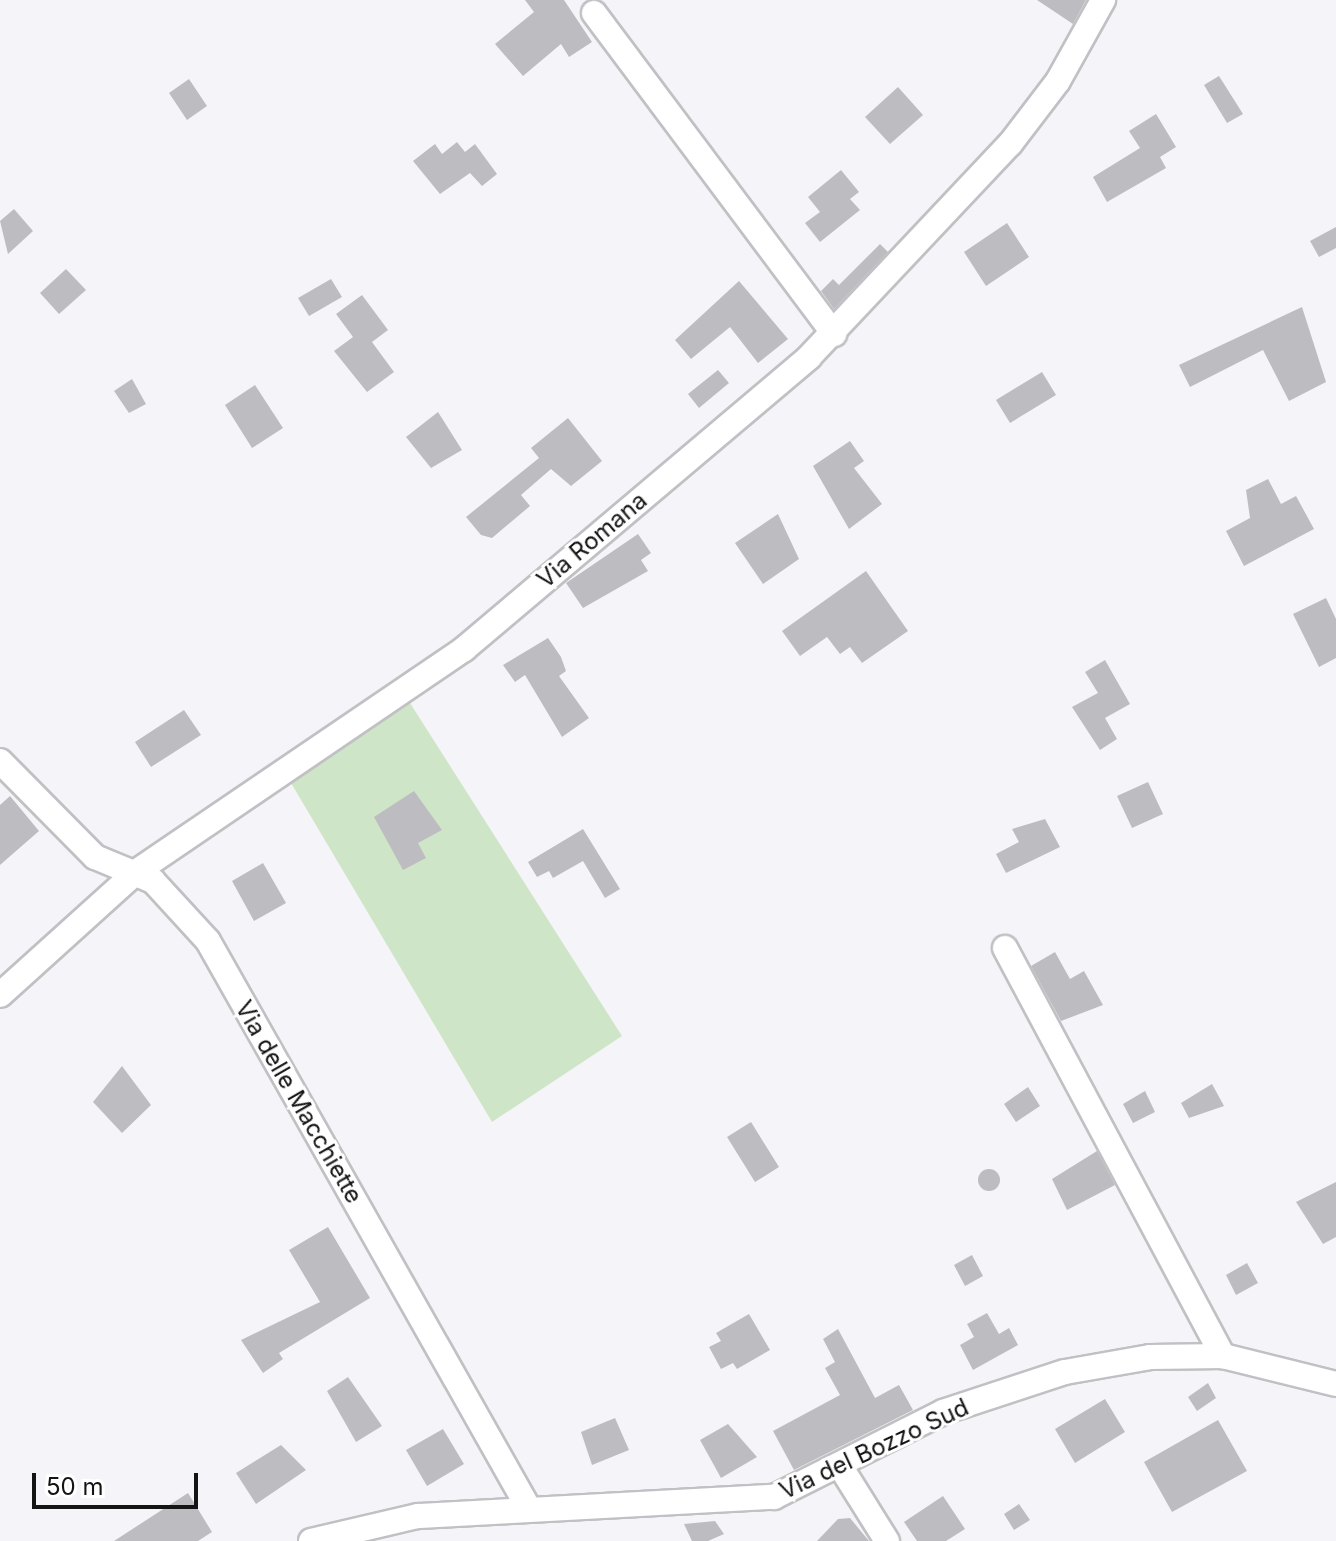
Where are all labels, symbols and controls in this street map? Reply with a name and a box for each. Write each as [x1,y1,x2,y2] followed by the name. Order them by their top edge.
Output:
[531,486,653,594] street label: Via Romana
[229,996,369,1208] street label: Via delle Macchiette
[775,1393,973,1505] street label: Via del Bozzo Sud
[36,1457,202,1507] scale bar
[46,1472,104,1501] text: 50 m

